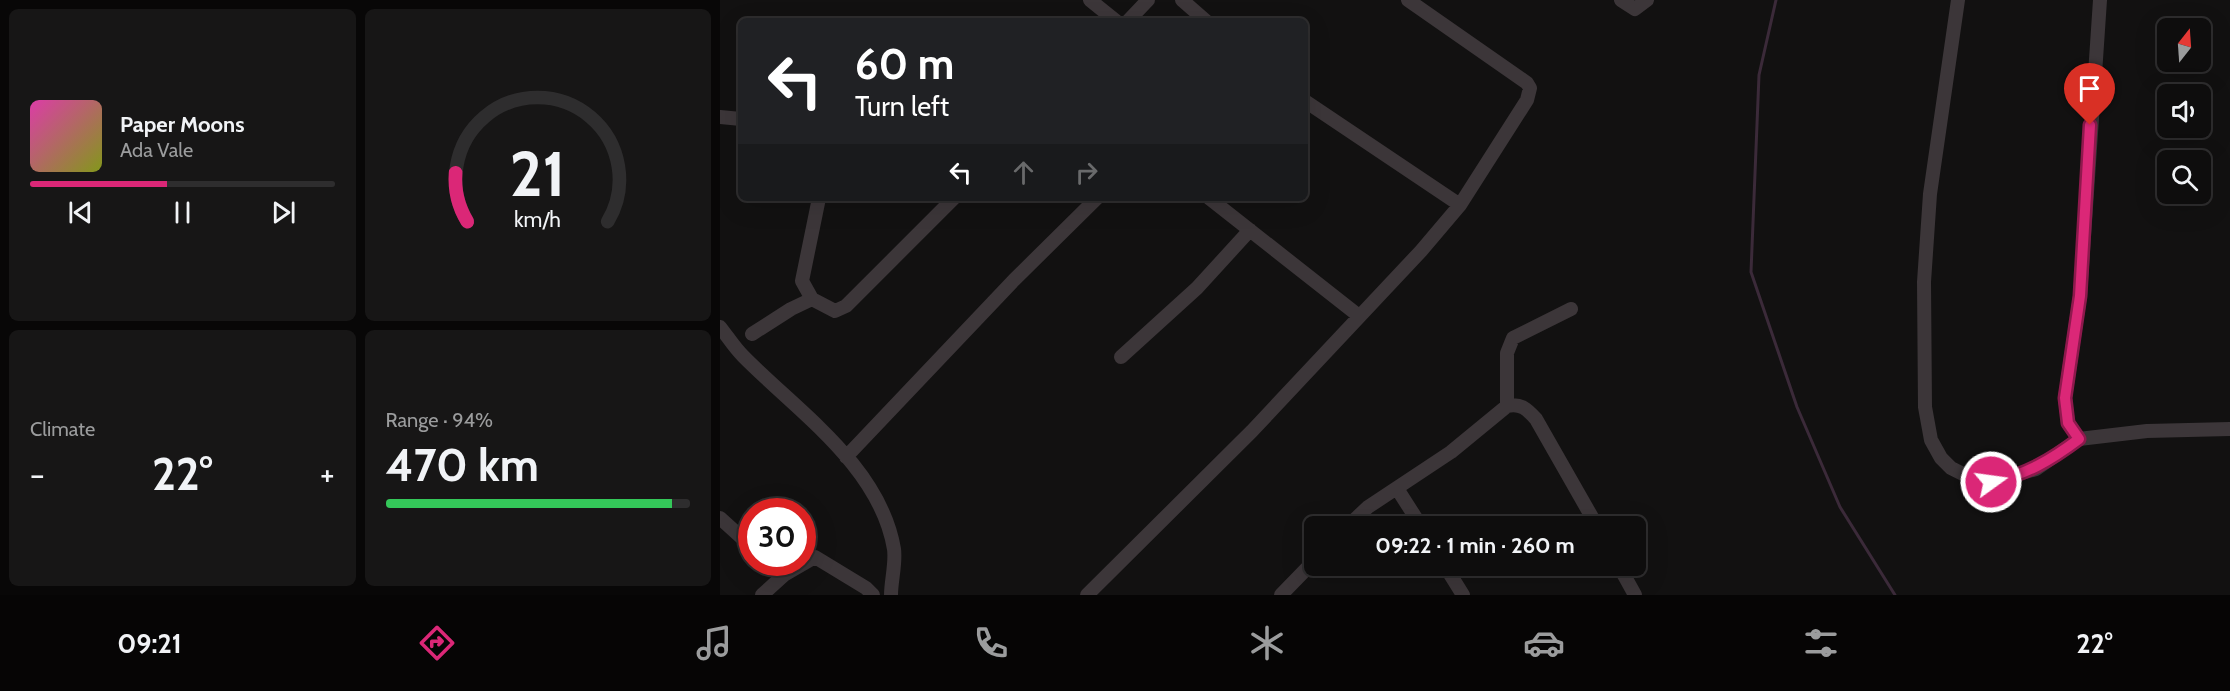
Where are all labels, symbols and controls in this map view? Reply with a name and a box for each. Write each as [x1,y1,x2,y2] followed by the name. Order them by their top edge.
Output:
[2157,18,2211,72] north arrow
[2157,18,2211,204] map controls
[855,38,954,90] text: 60 m
[756,42,834,120] icon: left
[2064,63,2115,125] pin
[2073,72,2106,105] icon: arrive
[2157,84,2211,138] button: sound
[855,90,949,123] text: Turn left
[120,111,244,138] text: Paper Moons
[510,136,566,212] text: 21
[120,138,193,162] text: Ada Vale
[2157,150,2211,204] button: search
[944,156,977,189] icon: left
[1007,156,1040,189] icon: ahead
[1070,156,1103,189] icon: right
[64,196,97,229] icon: previous
[166,196,199,229] icon: pause
[267,196,300,229] icon: next
[514,206,561,232] text: km/h
[386,408,493,432] text: Range · 94%
[30,417,95,441] text: Climate
[386,438,539,492] text: 470 km
[152,447,213,501] text: 22°
[1959,450,2023,514] position arrow
[30,454,45,494] text: −
[320,454,335,494] text: +
[738,498,816,576] speed limit sign: 30
[1375,532,1575,559] text: 09:22 · 1 min · 260 m
[416,622,458,664] icon: directions
[693,622,735,664] icon: music
[970,622,1012,664] icon: phone
[1246,622,1288,664] icon: climate
[1523,622,1565,664] icon: car
[1800,622,1842,664] icon: filters
[117,627,182,660] text: 09:21
[2076,627,2113,660] text: 22°

